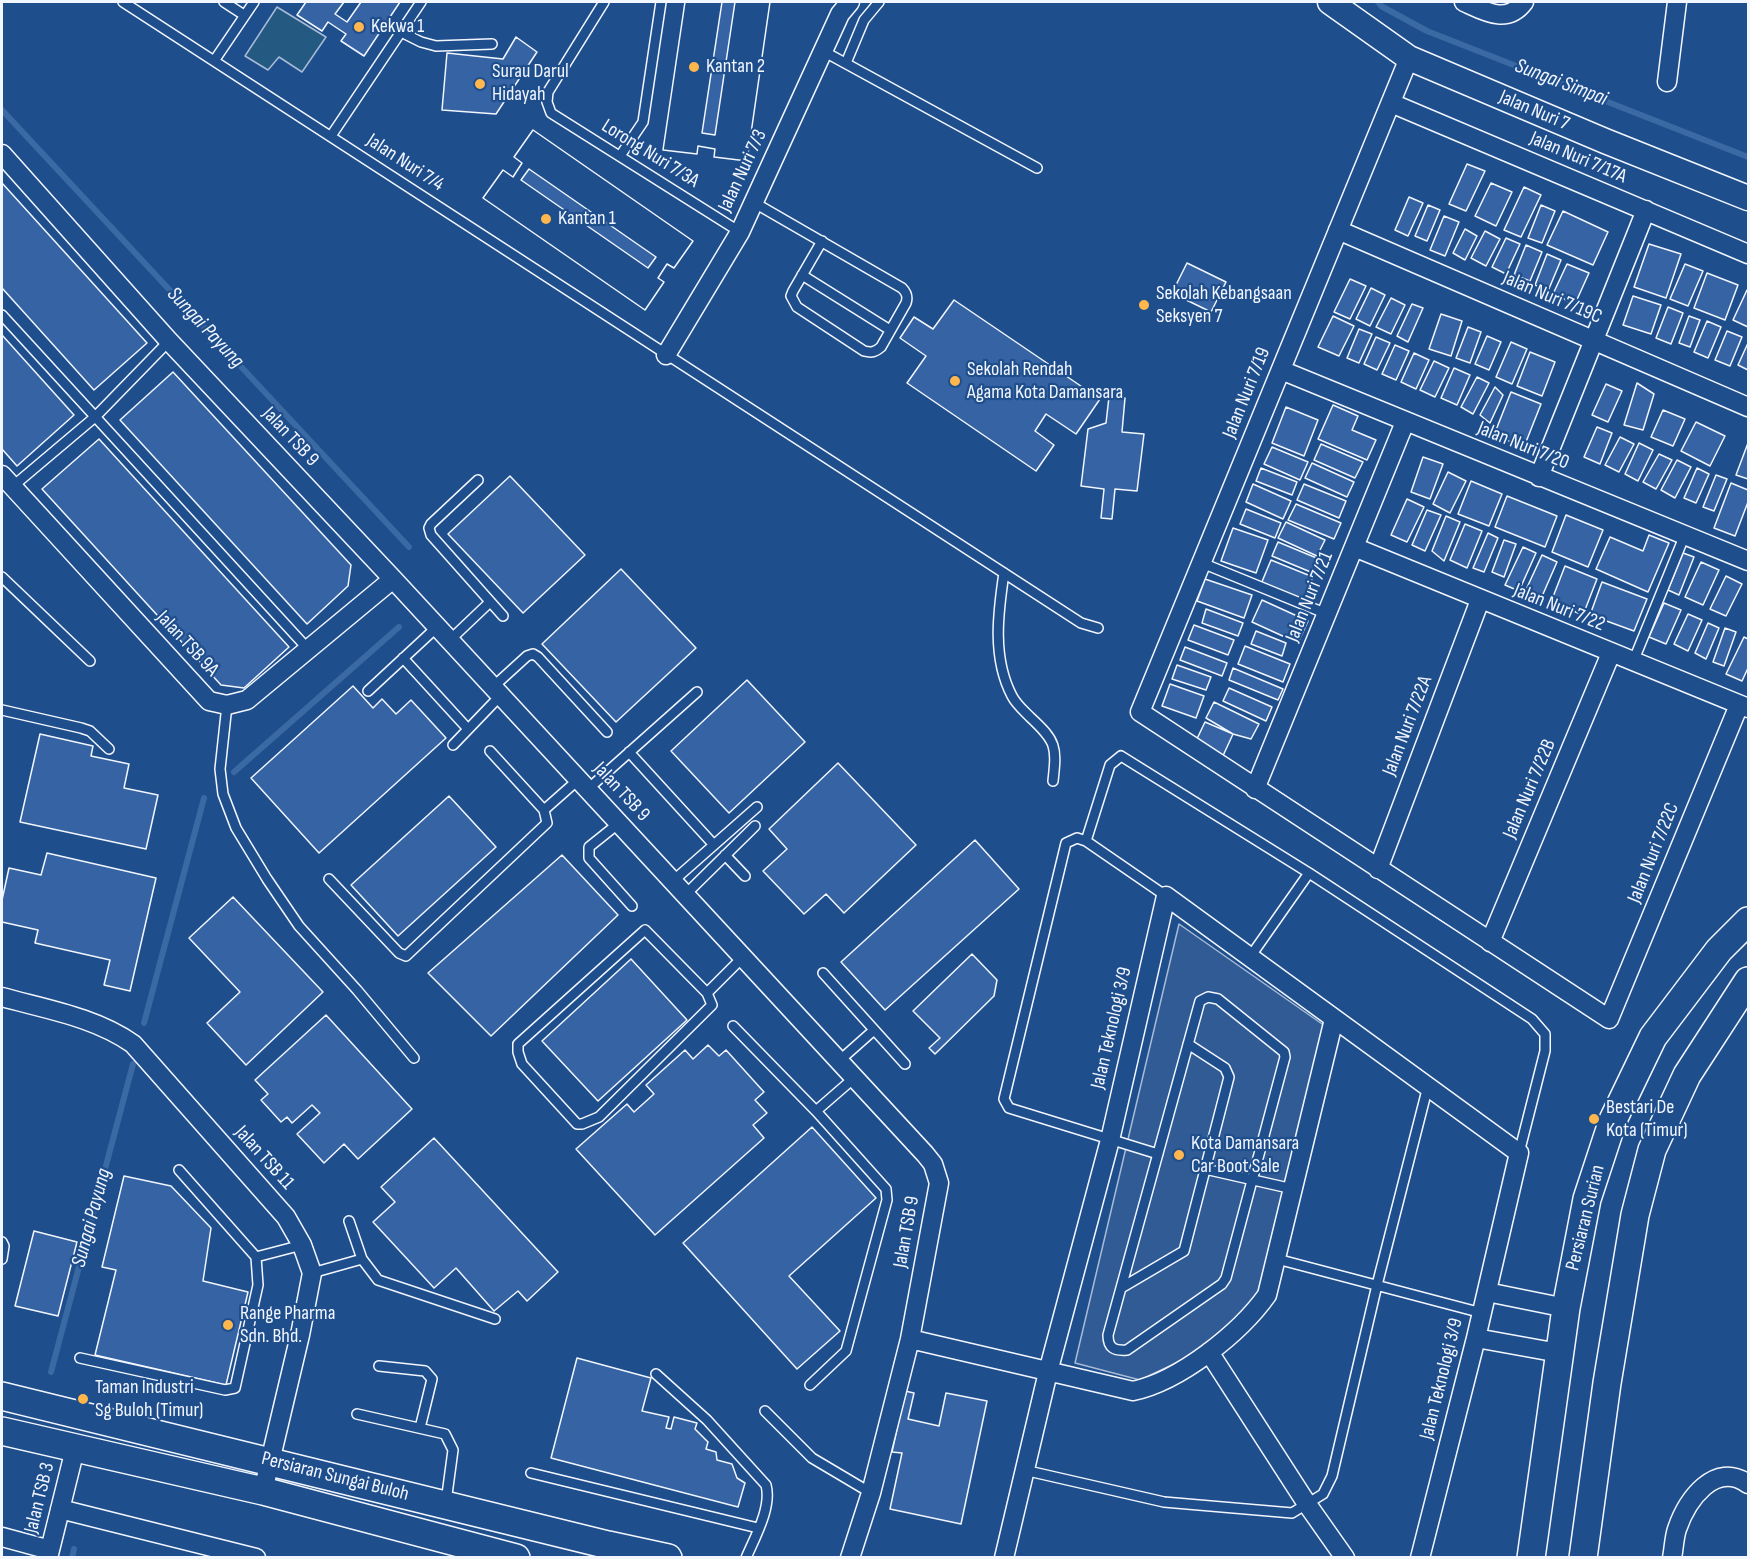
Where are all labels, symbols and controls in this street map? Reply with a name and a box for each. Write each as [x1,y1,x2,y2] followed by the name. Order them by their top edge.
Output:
[371,15,424,39] place label: Kekwa 1
[352,20,366,34] marker: Kekwa 1
[1511,54,1611,112] water label: Sungai Simpai
[706,55,765,79] place label: Kantan 2
[492,60,569,107] place label: Surau Darul Hidayah
[687,60,701,74] marker: Kantan 2
[473,77,487,91] marker: Surau Darul Hidayah
[1495,85,1573,137] street label: Jalan Nuri 7
[597,114,703,194] street label: Lorong Nuri 7/3A
[713,126,773,216] street label: Jalan Nuri 7/3
[1526,127,1630,189] street label: Jalan Nuri 7/17A
[362,129,448,197] street label: Jalan Nuri 7/4
[558,207,616,231] place label: Kantan 1
[539,212,553,226] marker: Kantan 1
[1499,266,1605,330] street label: Jalan Nuri 7/19C
[161,282,249,374] water label: Sungai Payung
[1156,282,1292,329] place label: Sekolah Kebangsaan Seksyen 7
[1137,298,1151,312] marker: Sekolah Kebangsaan Seksyen 7
[1218,344,1276,442] street label: Jalan Nuri 7/19
[967,358,1123,405] place label: Sekolah Rendah Agama Kota Damansara
[948,374,962,388] marker: Sekolah Rendah Agama Kota Damansara
[257,402,323,472] street label: Jalan TSB 9
[1474,417,1572,475] street label: Jalan Nuri 7/20
[1281,548,1339,646] street label: Jalan Nuri 7/21
[1510,579,1608,637] street label: Jalan Nuri 7/22
[151,606,223,682] street label: Jalan TSB 9A
[1378,673,1438,779] street label: Jalan Nuri 7/22A
[1498,736,1562,842] street label: Jalan Nuri 7/22B
[588,757,654,827] street label: Jalan TSB 9
[1623,799,1685,907] street label: Jalan Nuri 7/22C
[1086,965,1138,1091] street label: Jalan Teknologi 3/9
[1606,1096,1688,1143] place label: Bestari De Kota (Timur)
[1587,1112,1601,1126] marker: Bestari De Kota (Timur)
[229,1121,299,1195] street label: Jalan TSB 11
[1191,1132,1299,1179] place label: Kota Damansara Car Boot Sale
[1172,1148,1186,1162] marker: Kota Damansara Car Boot Sale
[1561,1163,1611,1273] street label: Persiaran Surian
[67,1166,117,1270] water label: Sungai Payung
[889,1194,925,1270] street label: Jalan TSB 9
[240,1302,335,1349] place label: Range Pharma Sdn. Bhd.
[1415,1316,1469,1442] street label: Jalan Teknologi 3/9
[221,1318,235,1332] marker: Range Pharma Sdn. Bhd.
[95,1376,203,1423] place label: Taman Industri Sg Buloh (Timur)
[76,1392,90,1406] marker: Taman Industri Sg Buloh (Timur)
[259,1447,411,1507] street label: Persiaran Sungai Buloh
[20,1460,60,1536] street label: Jalan TSB 3

